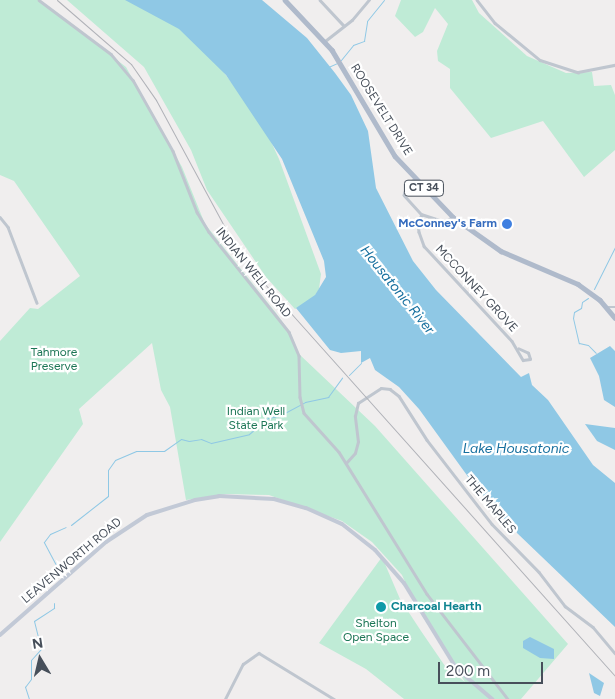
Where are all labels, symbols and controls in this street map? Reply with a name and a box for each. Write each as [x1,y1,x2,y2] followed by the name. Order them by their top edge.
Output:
[347,61,415,159] street label: ROOSEVELT DRIVE
[403,180,445,197] road number: CT 34
[398,217,497,231] place label: McConney's Farm
[501,218,513,230] marker: McConney's Farm
[212,225,294,321] street label: INDIAN WELL ROAD
[432,242,520,336] street label: MCCONNEY GROVE
[356,243,438,337] water label: Housatonic River
[31,346,77,374] park label: Tahmore Preserve
[227,405,285,433] park label: Indian Well State Park
[463,441,569,457] water label: Lake Housatonic
[461,473,519,537] street label: THE MAPLES
[19,515,125,607] street label: LEAVENWORTH ROAD
[391,600,481,614] place label: Charcoal Hearth
[375,601,387,613] marker: Charcoal Hearth
[343,617,409,645] park label: Shelton Open Space
[15,634,65,684] north arrow
[31,634,44,653] text: N
[440,652,545,684] scale bar
[446,662,490,680] text: 200 m

